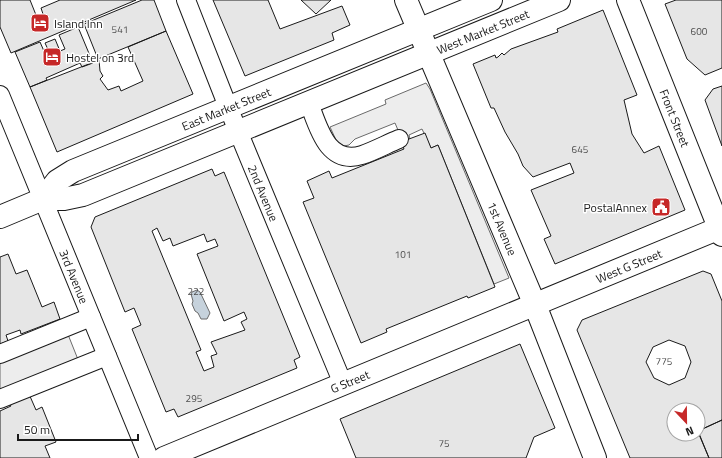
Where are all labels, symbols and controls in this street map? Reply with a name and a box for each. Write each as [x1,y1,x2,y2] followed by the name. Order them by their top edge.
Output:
[433,3,533,59] street label: West Market Street
[29,12,51,34] hotel icon: Island Inn
[54,14,103,33] place label: Island Inn
[112,22,128,37] house number: 541
[691,24,708,39] house number: 600
[41,46,63,68] hotel icon: Hostel on 3rd
[66,48,134,67] place label: Hostel on 3rd
[179,81,274,135] street label: East Market Street
[655,86,696,150] street label: Front Street
[572,142,589,157] house number: 645
[243,162,284,224] street label: 2nd Avenue
[650,196,672,218] public building icon: PostalAnnex
[584,198,648,217] place label: PostalAnnex
[483,199,522,258] street label: 1st Avenue
[593,243,665,288] street label: West G Street
[55,246,94,306] street label: 3rd Avenue
[395,247,411,262] house number: 101
[188,284,204,299] house number: 222
[656,354,673,369] house number: 775
[327,364,373,398] street label: G Street
[186,391,203,406] house number: 295
[666,402,706,442] north arrow
[18,416,138,442] scale bar
[24,420,50,439] text: 50 m
[683,422,696,440] text: N
[438,436,450,451] house number: 75

